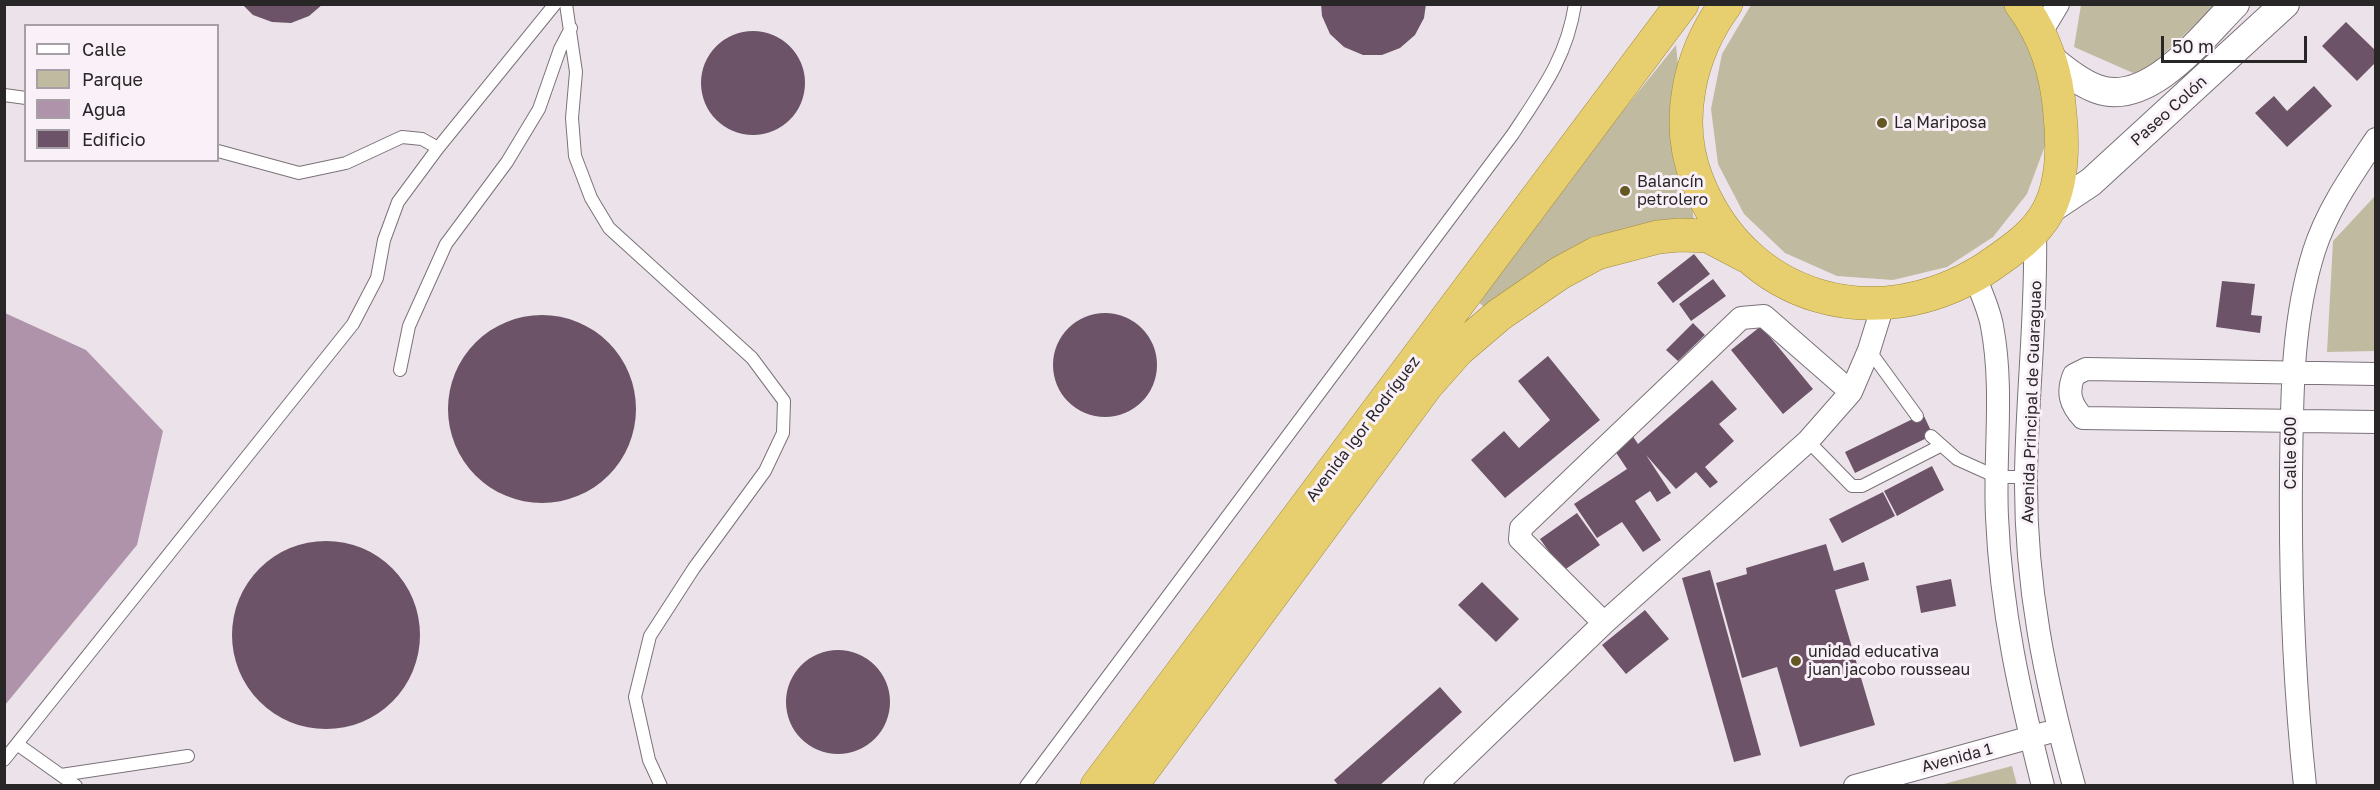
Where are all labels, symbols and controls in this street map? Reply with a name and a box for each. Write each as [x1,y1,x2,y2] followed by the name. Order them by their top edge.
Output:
[24,24,219,162] legend
[2164,24,2310,62] scale bar
[2172,35,2214,57] text: 50 m
[82,38,126,60] text: Calle
[82,68,143,90] text: Parque
[2127,72,2211,150] street label: Paseo Colón
[82,98,126,120] text: Agua
[1894,113,1987,133] place label: La Mariposa
[1875,116,1889,130] marker: La Mariposa
[82,128,146,150] text: Edificio
[1637,172,1708,210] place label: Balancín petrolero
[1618,184,1632,198] marker: Balancín petrolero
[2018,280,2046,524] street label: Avenida Principal de Guaraguao
[1302,353,1424,505] street label: Avenida Igor Rodríguez
[2281,417,2301,489] street label: Calle 600
[1808,642,1970,680] place label: unidad educativa juan jacobo rousseau
[1789,654,1803,668] marker: unidad educativa juan jacobo rousseau
[1920,739,1994,777] street label: Avenida 1

